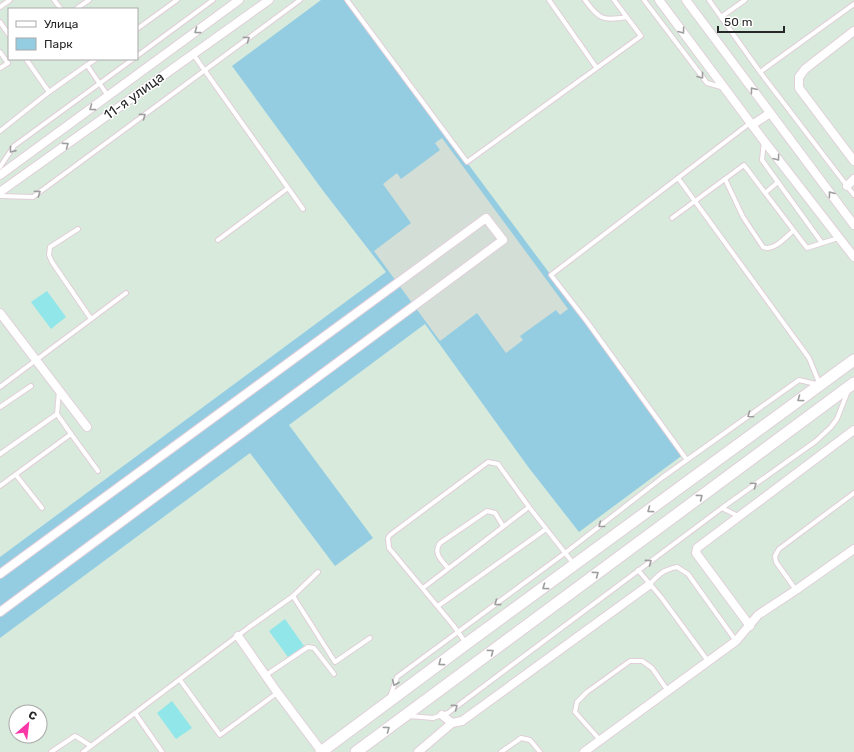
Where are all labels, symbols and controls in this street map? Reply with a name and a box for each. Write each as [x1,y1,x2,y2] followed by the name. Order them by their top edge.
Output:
[8,8,138,60] legend
[718,8,784,34] scale bar
[724,15,752,29] text: 50 m
[44,17,78,31] text: Улица
[194,26,201,33] one-way arrow
[678,27,685,34] one-way arrow
[44,37,73,51] text: Парк
[243,37,250,44] one-way arrow
[101,69,167,123] street label: 11-я улица
[696,71,703,78] one-way arrow
[751,87,758,94] one-way arrow
[89,103,96,110] one-way arrow
[138,114,145,121] one-way arrow
[62,142,69,150] one-way arrow
[10,145,17,152] one-way arrow
[772,153,779,160] one-way arrow
[33,191,40,198] one-way arrow
[828,191,835,198] one-way arrow
[797,394,804,402] one-way arrow
[748,410,755,417] one-way arrow
[750,482,757,490] one-way arrow
[696,495,703,502] one-way arrow
[648,505,655,512] one-way arrow
[598,520,605,527] one-way arrow
[644,560,651,567] one-way arrow
[592,571,599,579] one-way arrow
[543,582,550,589] one-way arrow
[494,598,501,605] one-way arrow
[487,649,494,656] one-way arrow
[438,658,445,665] one-way arrow
[392,679,400,686] one-way arrow
[8,704,48,744] north arrow
[451,704,458,712] one-way arrow
[26,708,39,723] text: С
[383,726,390,734] one-way arrow

